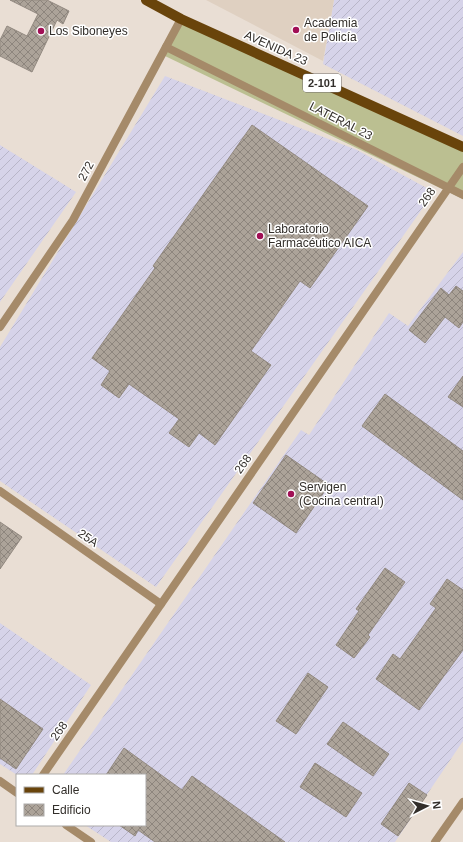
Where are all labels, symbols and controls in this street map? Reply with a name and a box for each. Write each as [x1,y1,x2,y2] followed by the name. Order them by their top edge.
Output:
[304,16,358,44] place label: Academia de Policía
[49,24,128,38] place label: Los Siboneyes
[291,25,301,35] marker: Academia de Policía
[36,26,46,36] marker: Los Siboneyes
[242,28,310,68] street label: AVENIDA 23
[303,74,341,92] road number: 2-101
[307,99,375,143] street label: LATERAL 23
[75,159,97,183] street label: 272
[416,185,439,209] street label: 268
[268,222,371,250] place label: Laboratorio Farmacéutico AICA
[255,231,265,241] marker: Laboratorio Farmacéutico AICA
[232,452,255,476] street label: 268
[299,480,384,508] place label: Servigen (Cocina central)
[286,489,296,499] marker: Servigen (Cocina central)
[75,526,101,550] street label: 25A
[48,719,71,743] street label: 268
[16,774,146,826] legend
[52,783,80,797] text: Calle
[407,786,447,826] north arrow
[431,800,443,810] text: N
[52,803,91,817] text: Edificio

